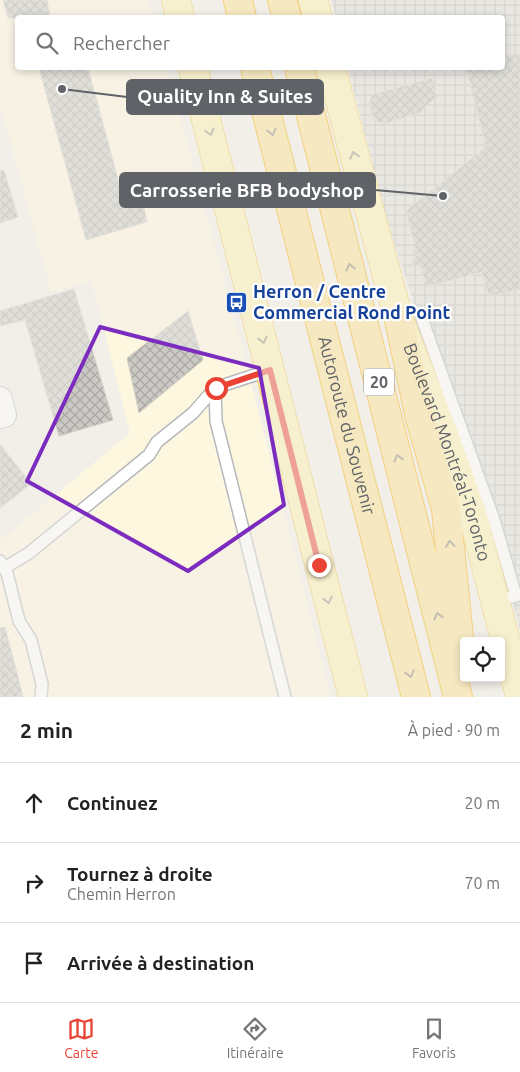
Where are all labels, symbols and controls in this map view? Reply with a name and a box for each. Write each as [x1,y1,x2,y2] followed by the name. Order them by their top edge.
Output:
[15,15,505,70] search box
[33,29,61,57] icon: search
[73,32,170,54] text: Rechercher
[127,80,323,114] callout: Quality Inn & Suites
[137,85,313,107] text: Quality Inn & Suites
[204,127,215,136] one-way arrow
[266,127,276,135] one-way arrow
[349,151,360,160] one-way arrow
[120,173,375,207] callout: Carrosserie BFB bodyshop
[130,179,364,201] text: Carrosserie BFB bodyshop
[345,263,355,271] one-way arrow
[253,281,451,322] place label: Herron / Centre Commercial Rond Point
[225,290,249,314] bus stop icon: Herron / Centre Commercial Rond Point
[315,334,380,517] street label: Autoroute du Souvenir
[257,336,267,344] one-way arrow
[400,340,495,563] street label: Boulevard Montréal-Toronto
[364,368,394,396] road number: 20
[205,377,228,400] route start
[393,454,404,463] one-way arrow
[445,540,456,548] one-way arrow
[308,554,331,577] route end
[322,595,333,604] one-way arrow
[433,611,444,620] one-way arrow
[460,637,505,682] map controls
[460,637,505,682] button: locate
[404,669,415,678] one-way arrow
[20,718,73,742] text: 2 min
[408,721,500,739] text: À pied · 90 m
[20,789,48,817] icon: ahead
[67,792,157,814] text: Continuez
[464,794,500,812] text: 20 m
[67,863,213,885] text: Tournez à droite
[20,869,48,897] icon: right
[464,874,500,892] text: 70 m
[67,885,176,903] text: Chemin Herron
[20,949,48,977] icon: arrive
[67,952,254,974] text: Arrivée à destination
[64,1015,98,1061] tab: Carte
[227,1015,284,1061] tab: Itinéraire
[412,1015,456,1061] tab: Favoris

